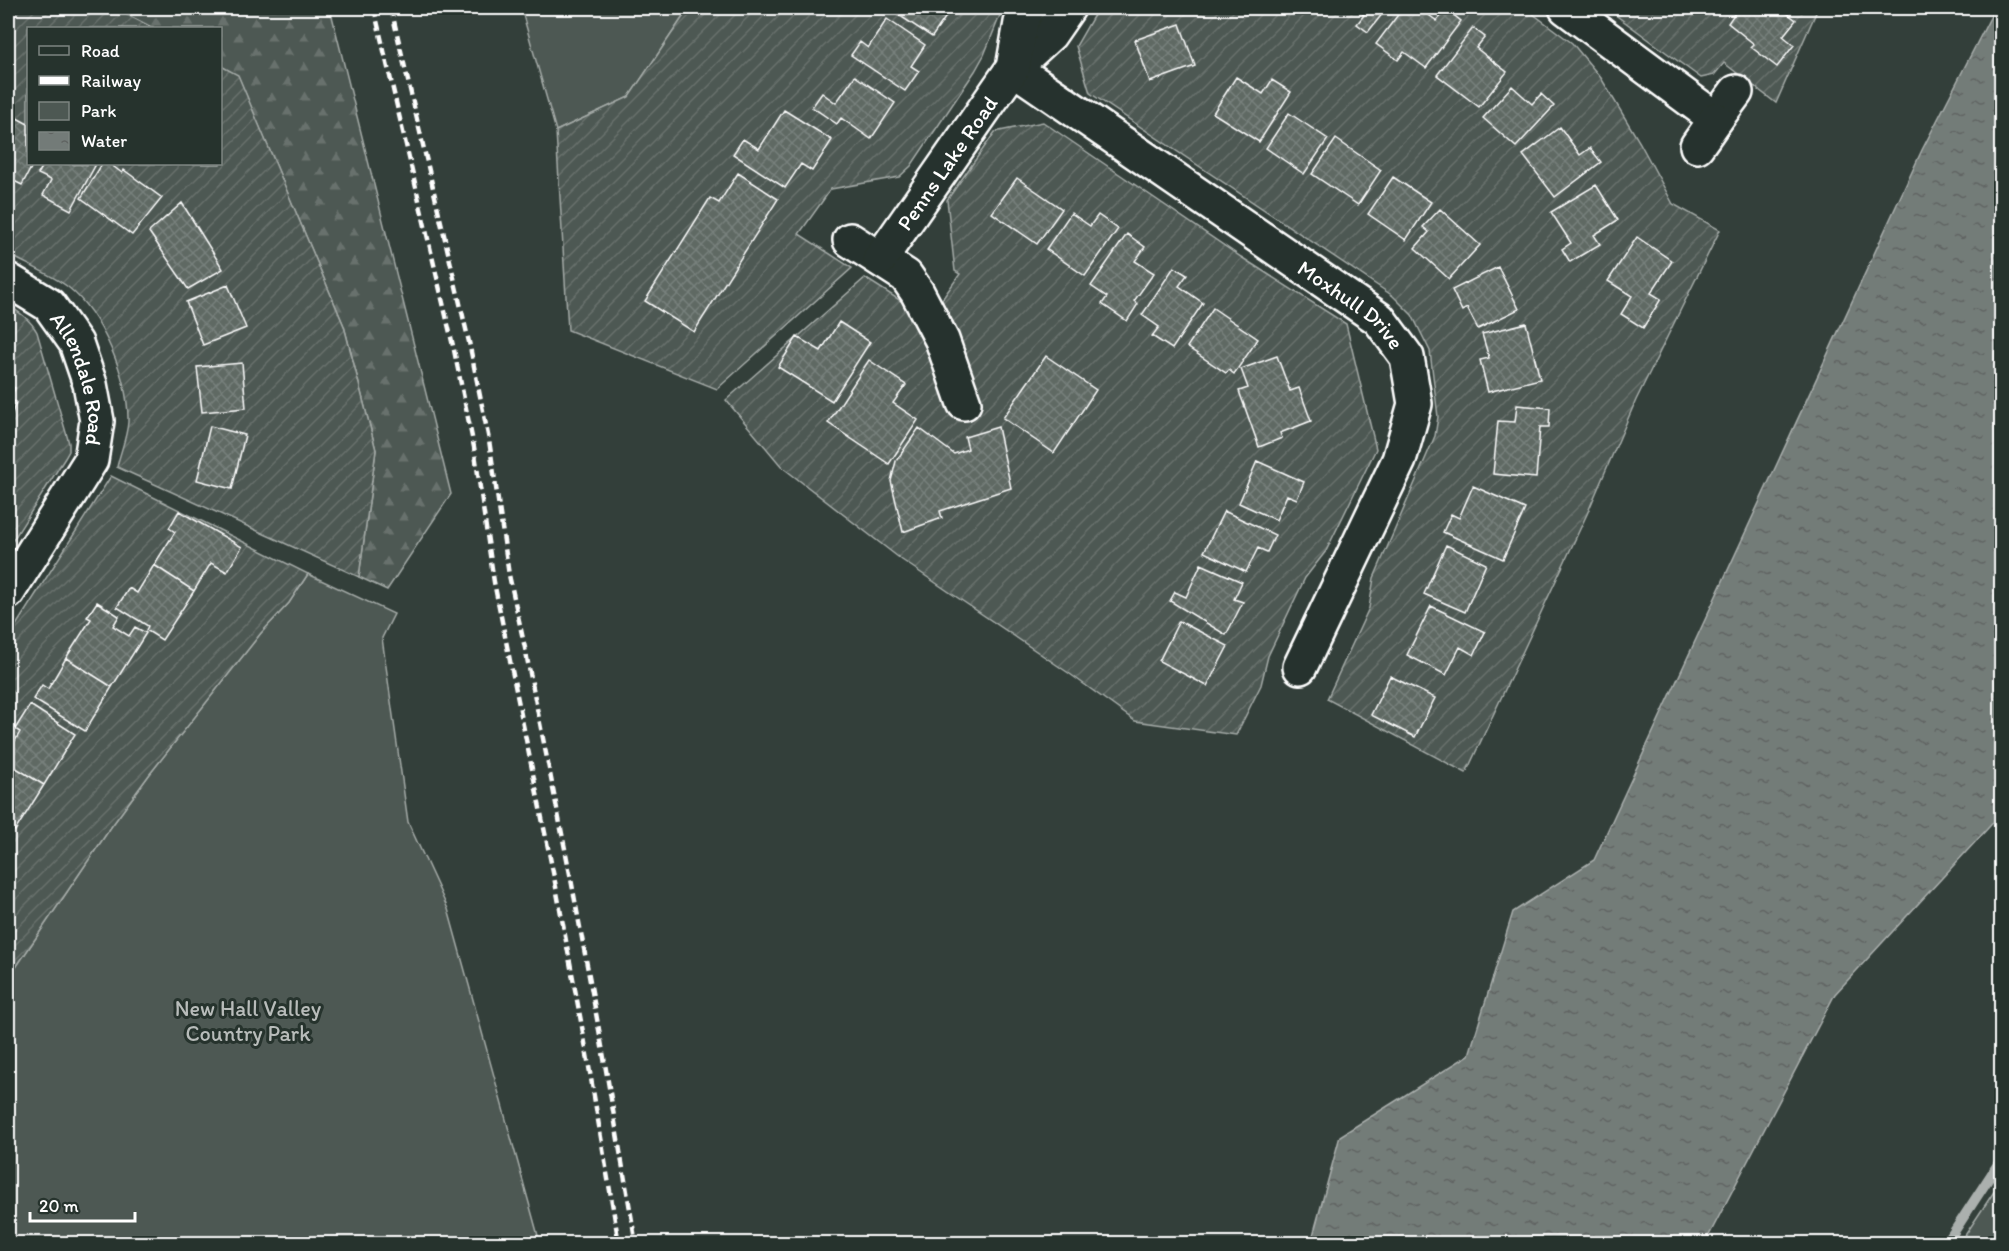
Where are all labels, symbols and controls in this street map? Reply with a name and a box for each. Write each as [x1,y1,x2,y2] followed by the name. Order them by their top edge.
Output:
[27,27,222,165] legend
[81,40,120,62] text: Road
[81,70,142,92] text: Railway
[891,91,1004,236] street label: Penns Lake Road
[81,100,116,122] text: Park
[81,130,127,152] text: Water
[1292,254,1410,355] street label: Moxhull Drive
[44,307,110,448] street label: Allendale Road
[175,995,322,1047] park label: New Hall Valley Country Park
[30,1185,135,1223] scale bar
[39,1195,79,1217] text: 20 m

